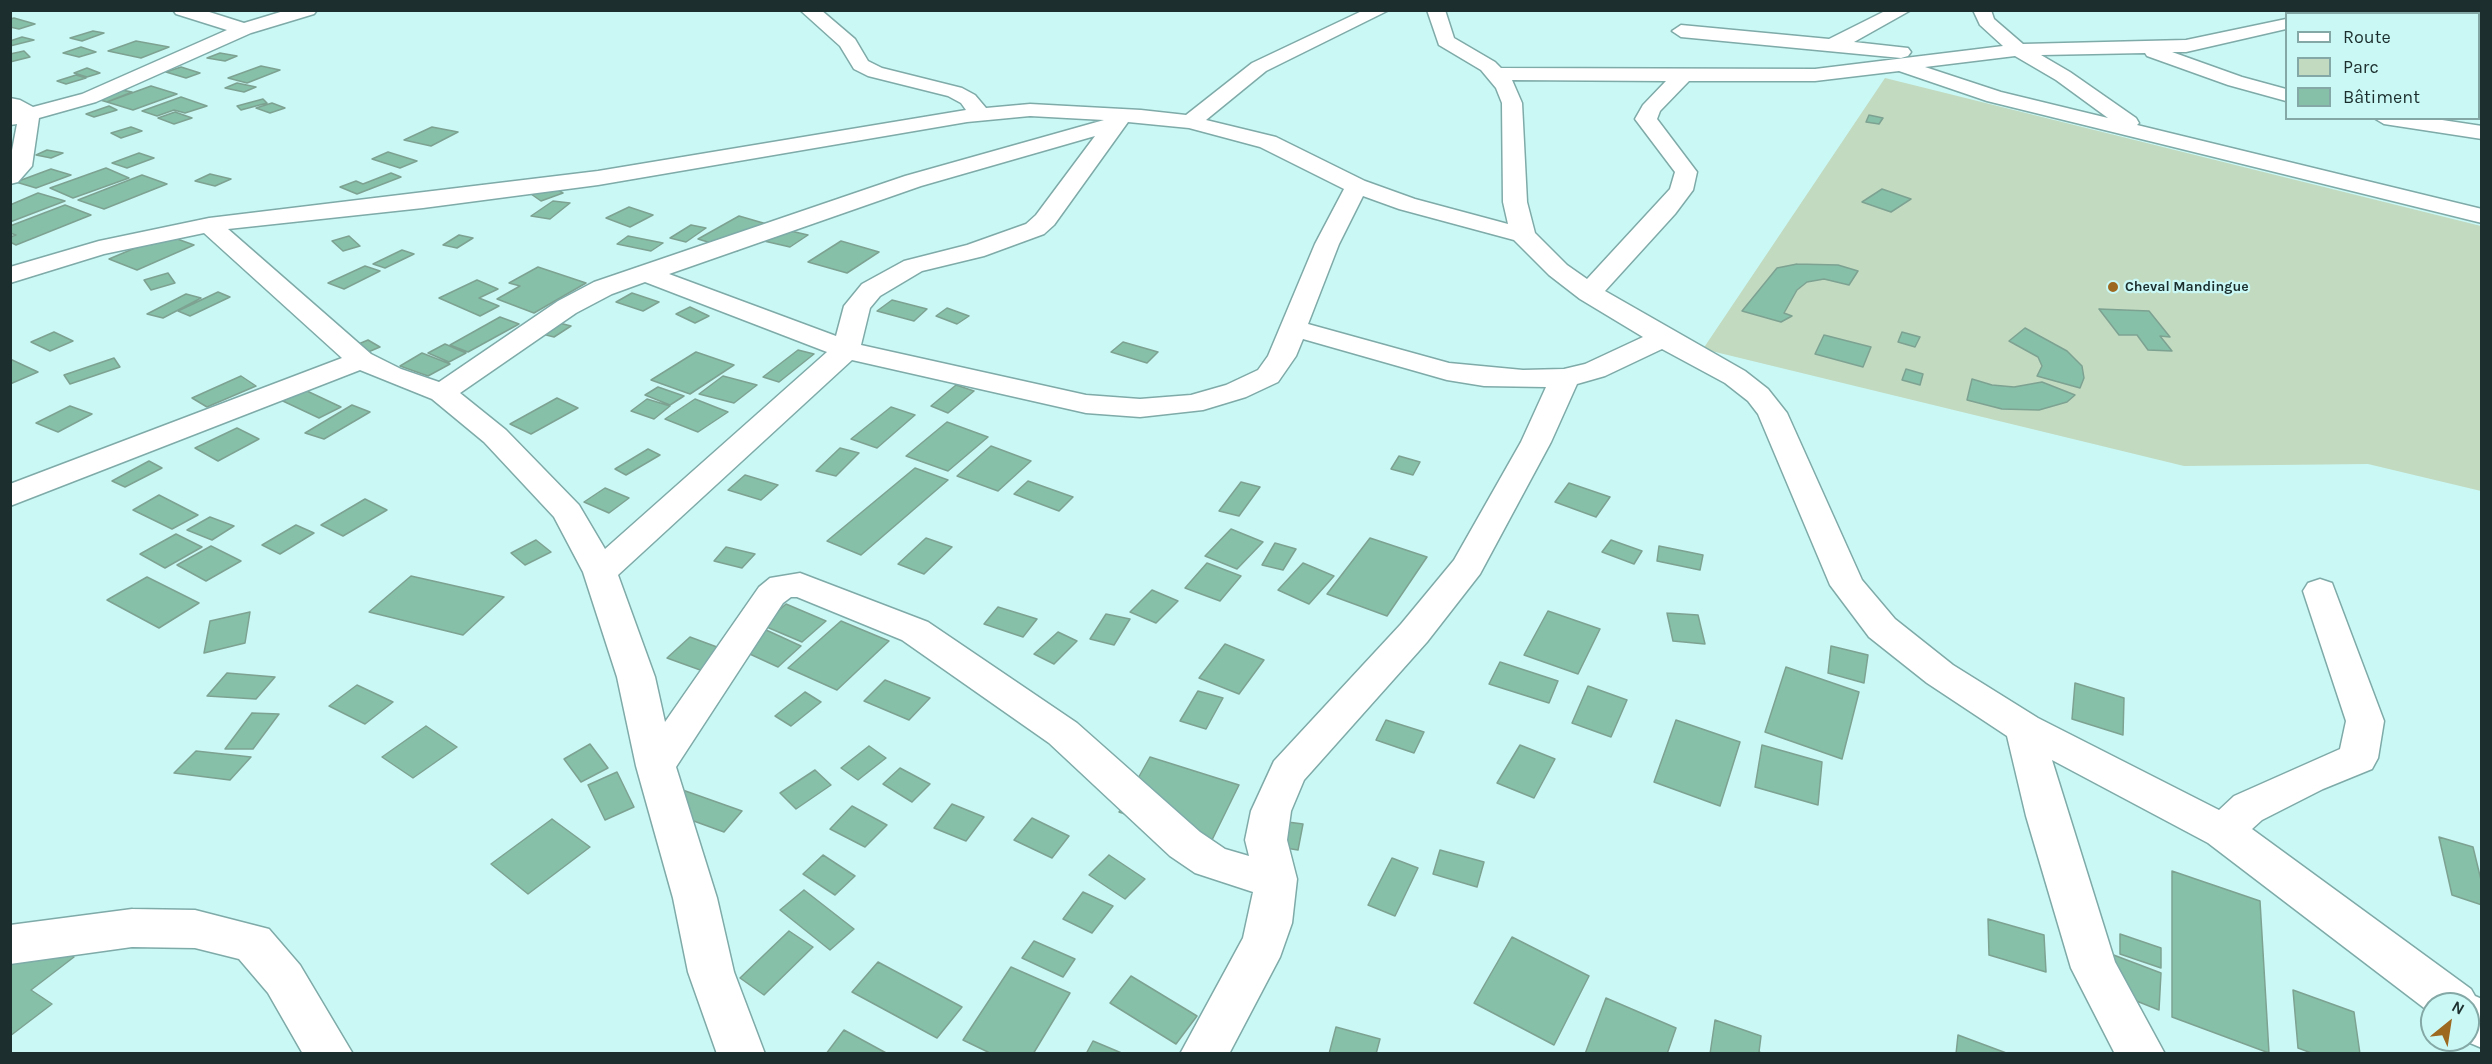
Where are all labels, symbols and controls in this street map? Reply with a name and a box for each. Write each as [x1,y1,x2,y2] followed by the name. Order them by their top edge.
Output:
[2285,12,2480,120] legend
[2343,26,2391,48] text: Route
[2343,56,2379,78] text: Parc
[2343,86,2420,108] text: Bâtiment
[2125,279,2249,295] place label: Cheval Mandingue
[2106,280,2120,294] marker: Cheval Mandingue
[2420,992,2480,1052] north arrow
[2449,997,2468,1019] text: N

